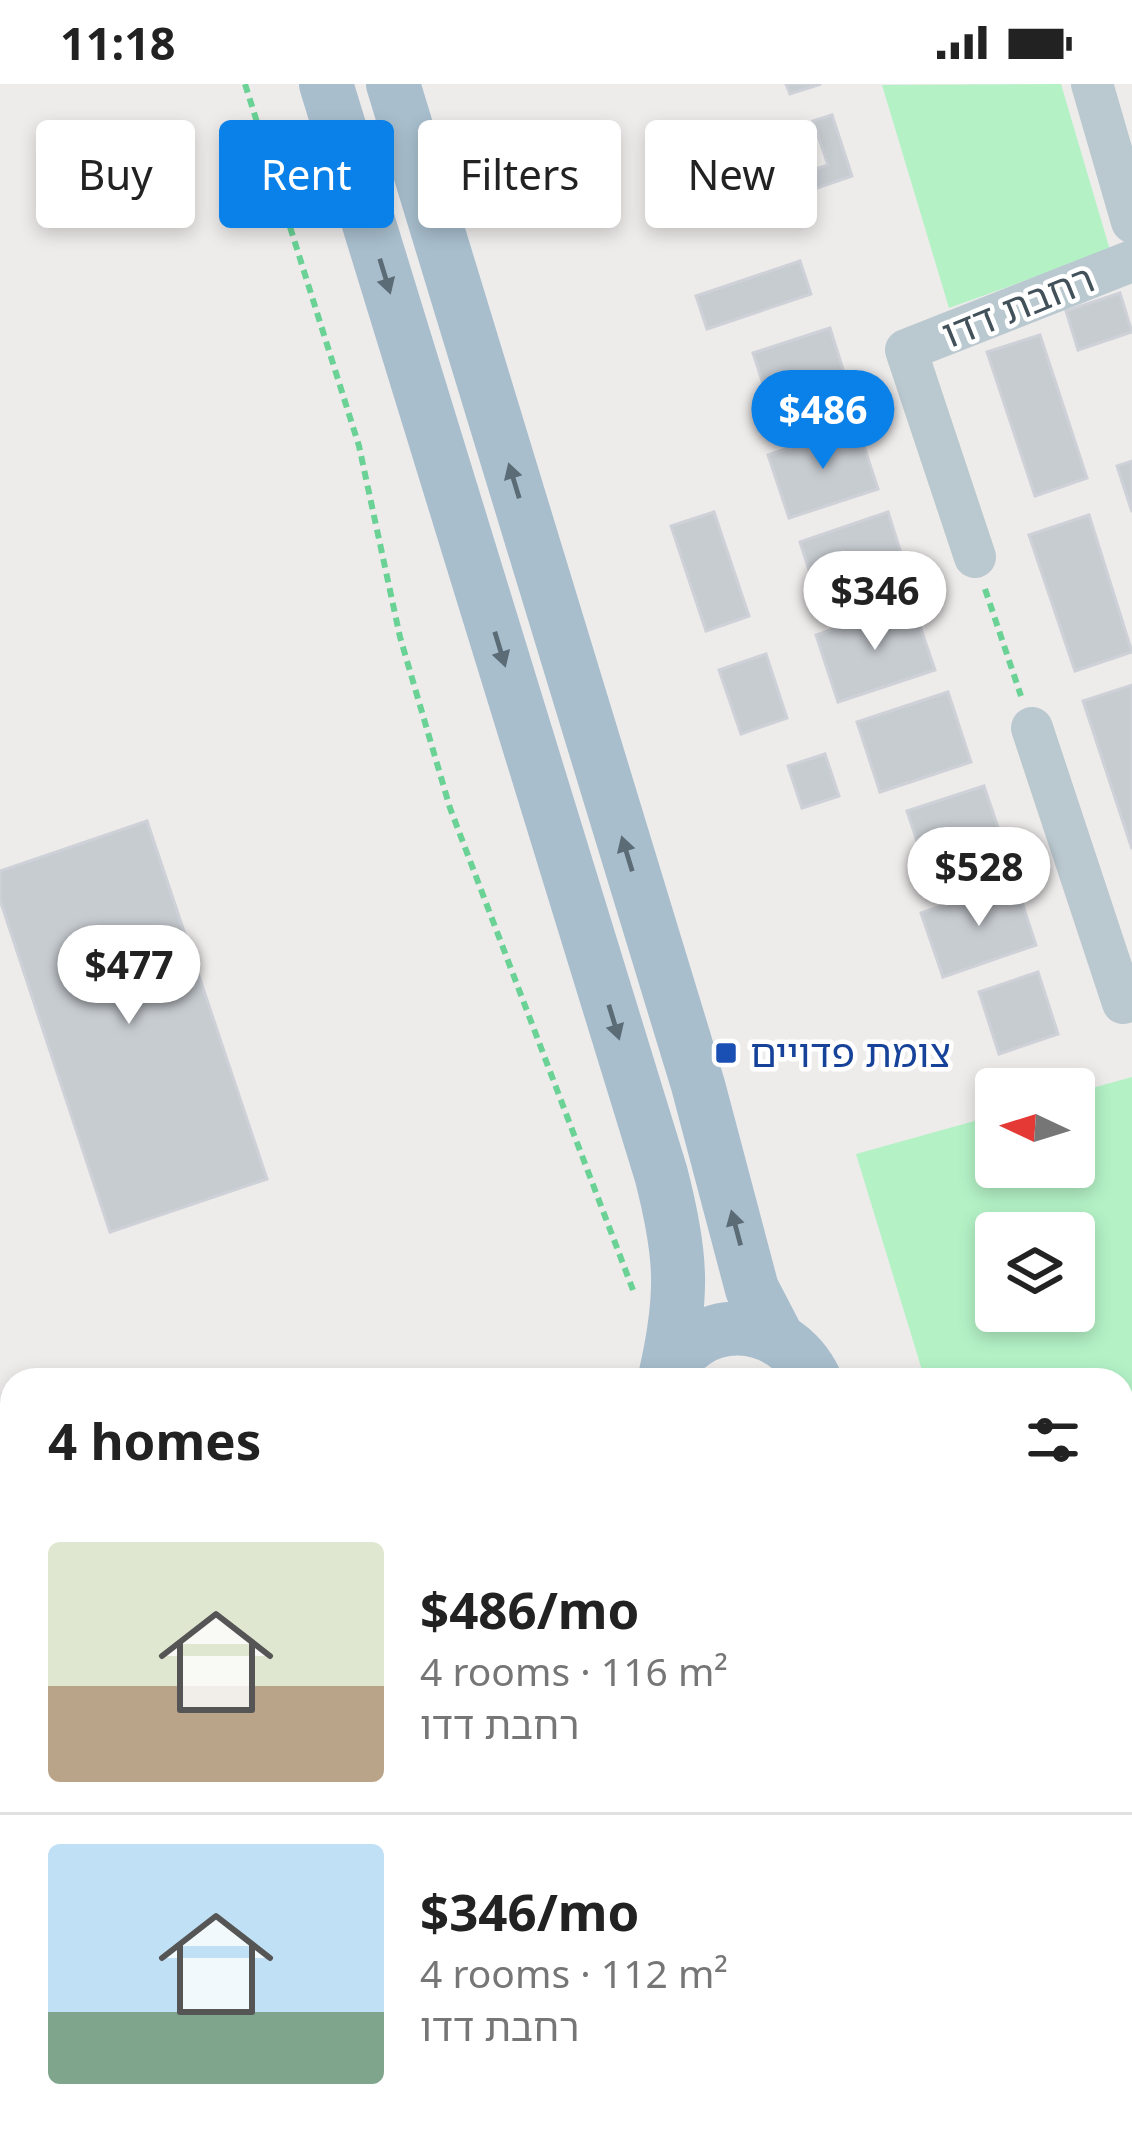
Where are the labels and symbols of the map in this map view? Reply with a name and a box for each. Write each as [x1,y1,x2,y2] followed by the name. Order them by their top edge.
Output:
[934,250,1101,359] street label: רחבת דדו
[377,258,395,295] one-way arrow
[752,370,894,472] pin: $486
[503,462,522,499] one-way arrow
[804,551,946,653] pin: $346
[492,631,510,668] one-way arrow
[908,827,1050,929] pin: $528
[617,835,635,872] one-way arrow
[58,925,200,1027] pin: $477
[606,1004,625,1041] one-way arrow
[750,1025,951,1078] place label: צומת פדויים
[713,1040,739,1066] marker: צומת פדויים
[975,1068,1095,1188] north arrow
[726,1210,745,1247] one-way arrow

